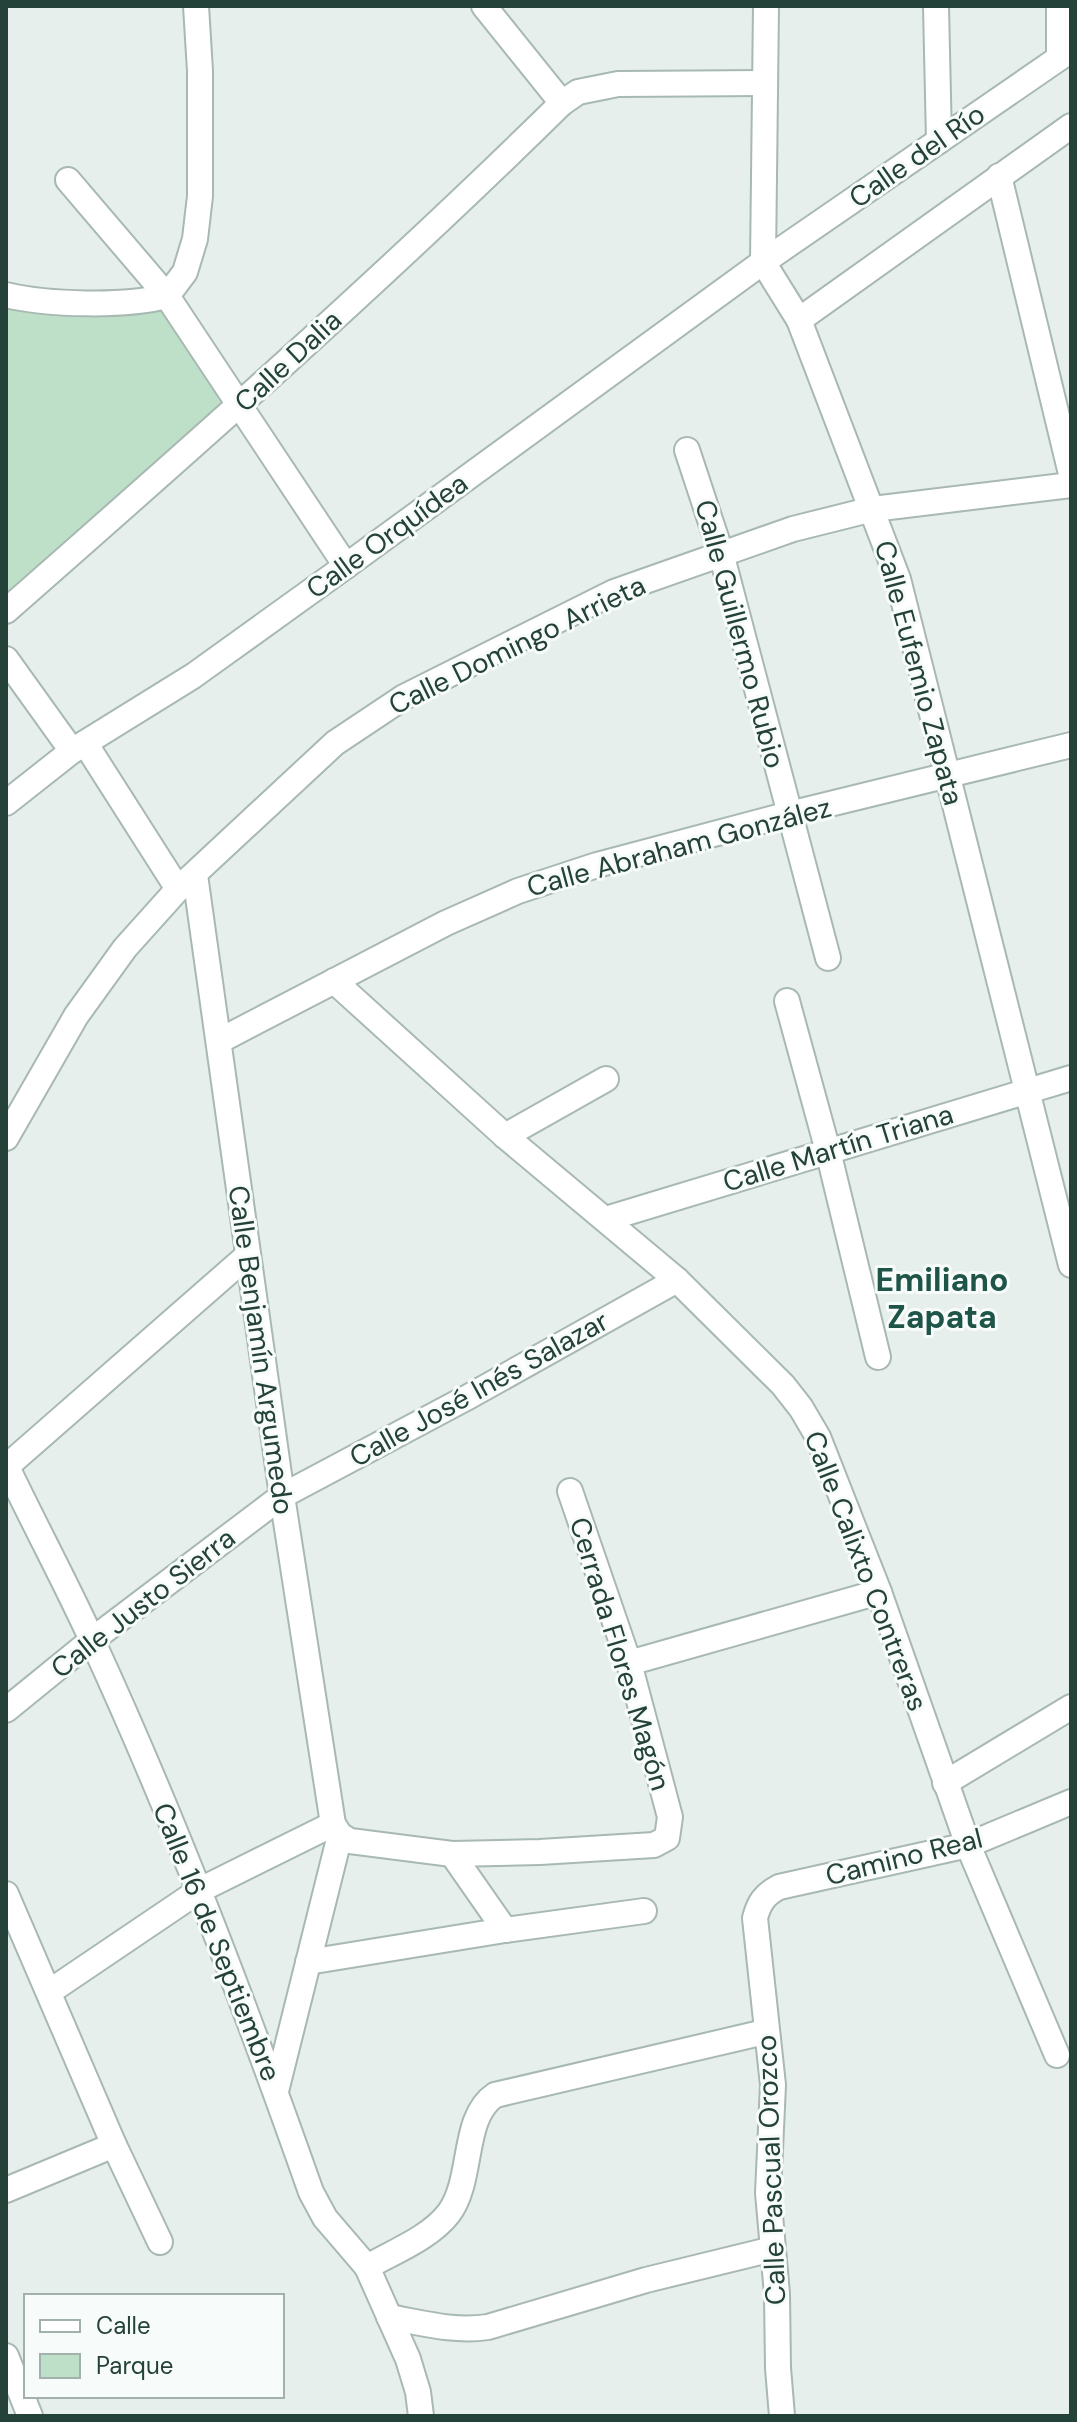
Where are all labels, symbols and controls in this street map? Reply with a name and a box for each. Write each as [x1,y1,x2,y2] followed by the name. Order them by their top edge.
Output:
[842,96,992,216] street label: Calle del Río
[226,302,350,420] street label: Calle Dalia
[299,465,475,607] street label: Calle Orquídea
[686,496,794,772] street label: Calle Guillermo Rubio
[866,537,972,809] street label: Calle Eufemio Zapata
[382,567,652,723] street label: Calle Domingo Arrieta
[523,789,835,905] street label: Calle Abraham González
[718,1095,958,1201] street label: Calle Martín Triana
[220,1183,302,1517] street label: Calle Benjamín Argumedo
[876,1259,1008,1338] district label: Emiliano Zapata
[343,1302,615,1476] street label: Calle José Inés Salazar
[795,1426,937,1716] street label: Calle Calixto Contreras
[561,1513,679,1795] street label: Cerrada Flores Magón
[43,1519,243,1687] street label: Calle Justo Sierra
[144,1797,290,2087] street label: Calle 16 de Septiembre
[822,1820,986,1894] street label: Camino Real
[748,2034,794,2306] street label: Calle Pascual Orozco
[24,2294,284,2398] legend
[96,2310,151,2341] text: Calle
[96,2350,173,2381] text: Parque

